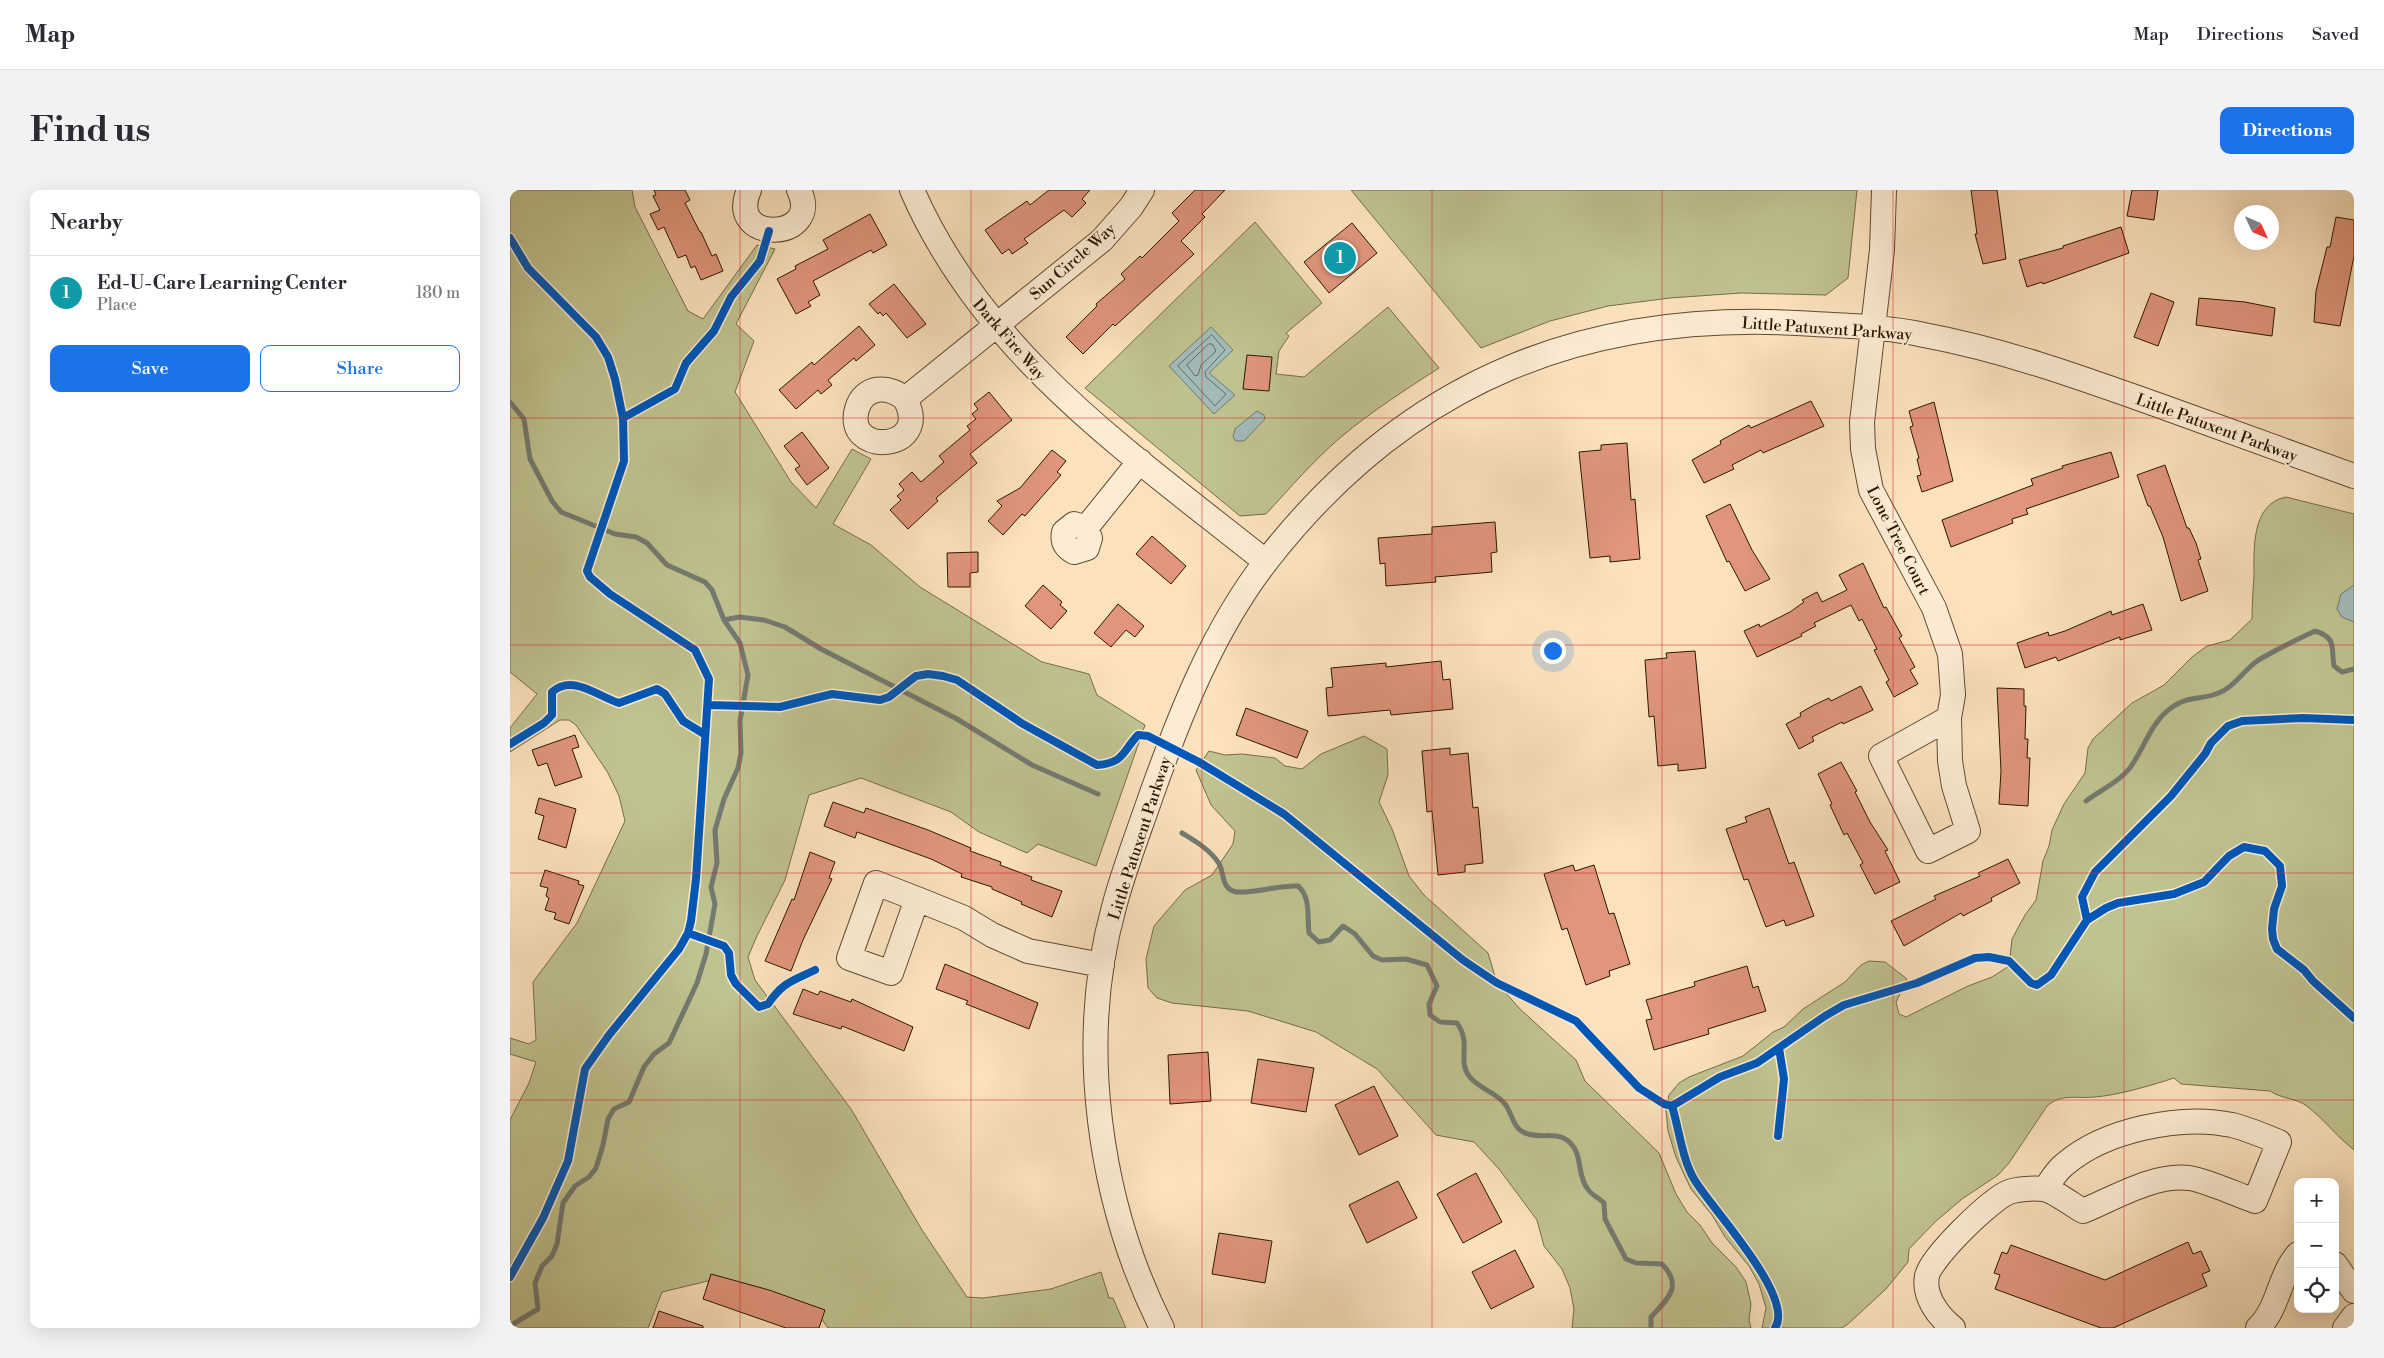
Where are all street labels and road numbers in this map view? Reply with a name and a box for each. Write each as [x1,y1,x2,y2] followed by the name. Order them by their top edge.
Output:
[1026,219,1120,305] street label: Sun Circle Way
[968,295,1050,385] street label: Dark Fire Way
[1741,313,1913,345] street label: Little Patuxent Parkway
[2133,389,2301,467] street label: Little Patuxent Parkway
[1862,483,1934,598] street label: Lone Tree Court
[1104,754,1176,923] street label: Little Patuxent Parkway

